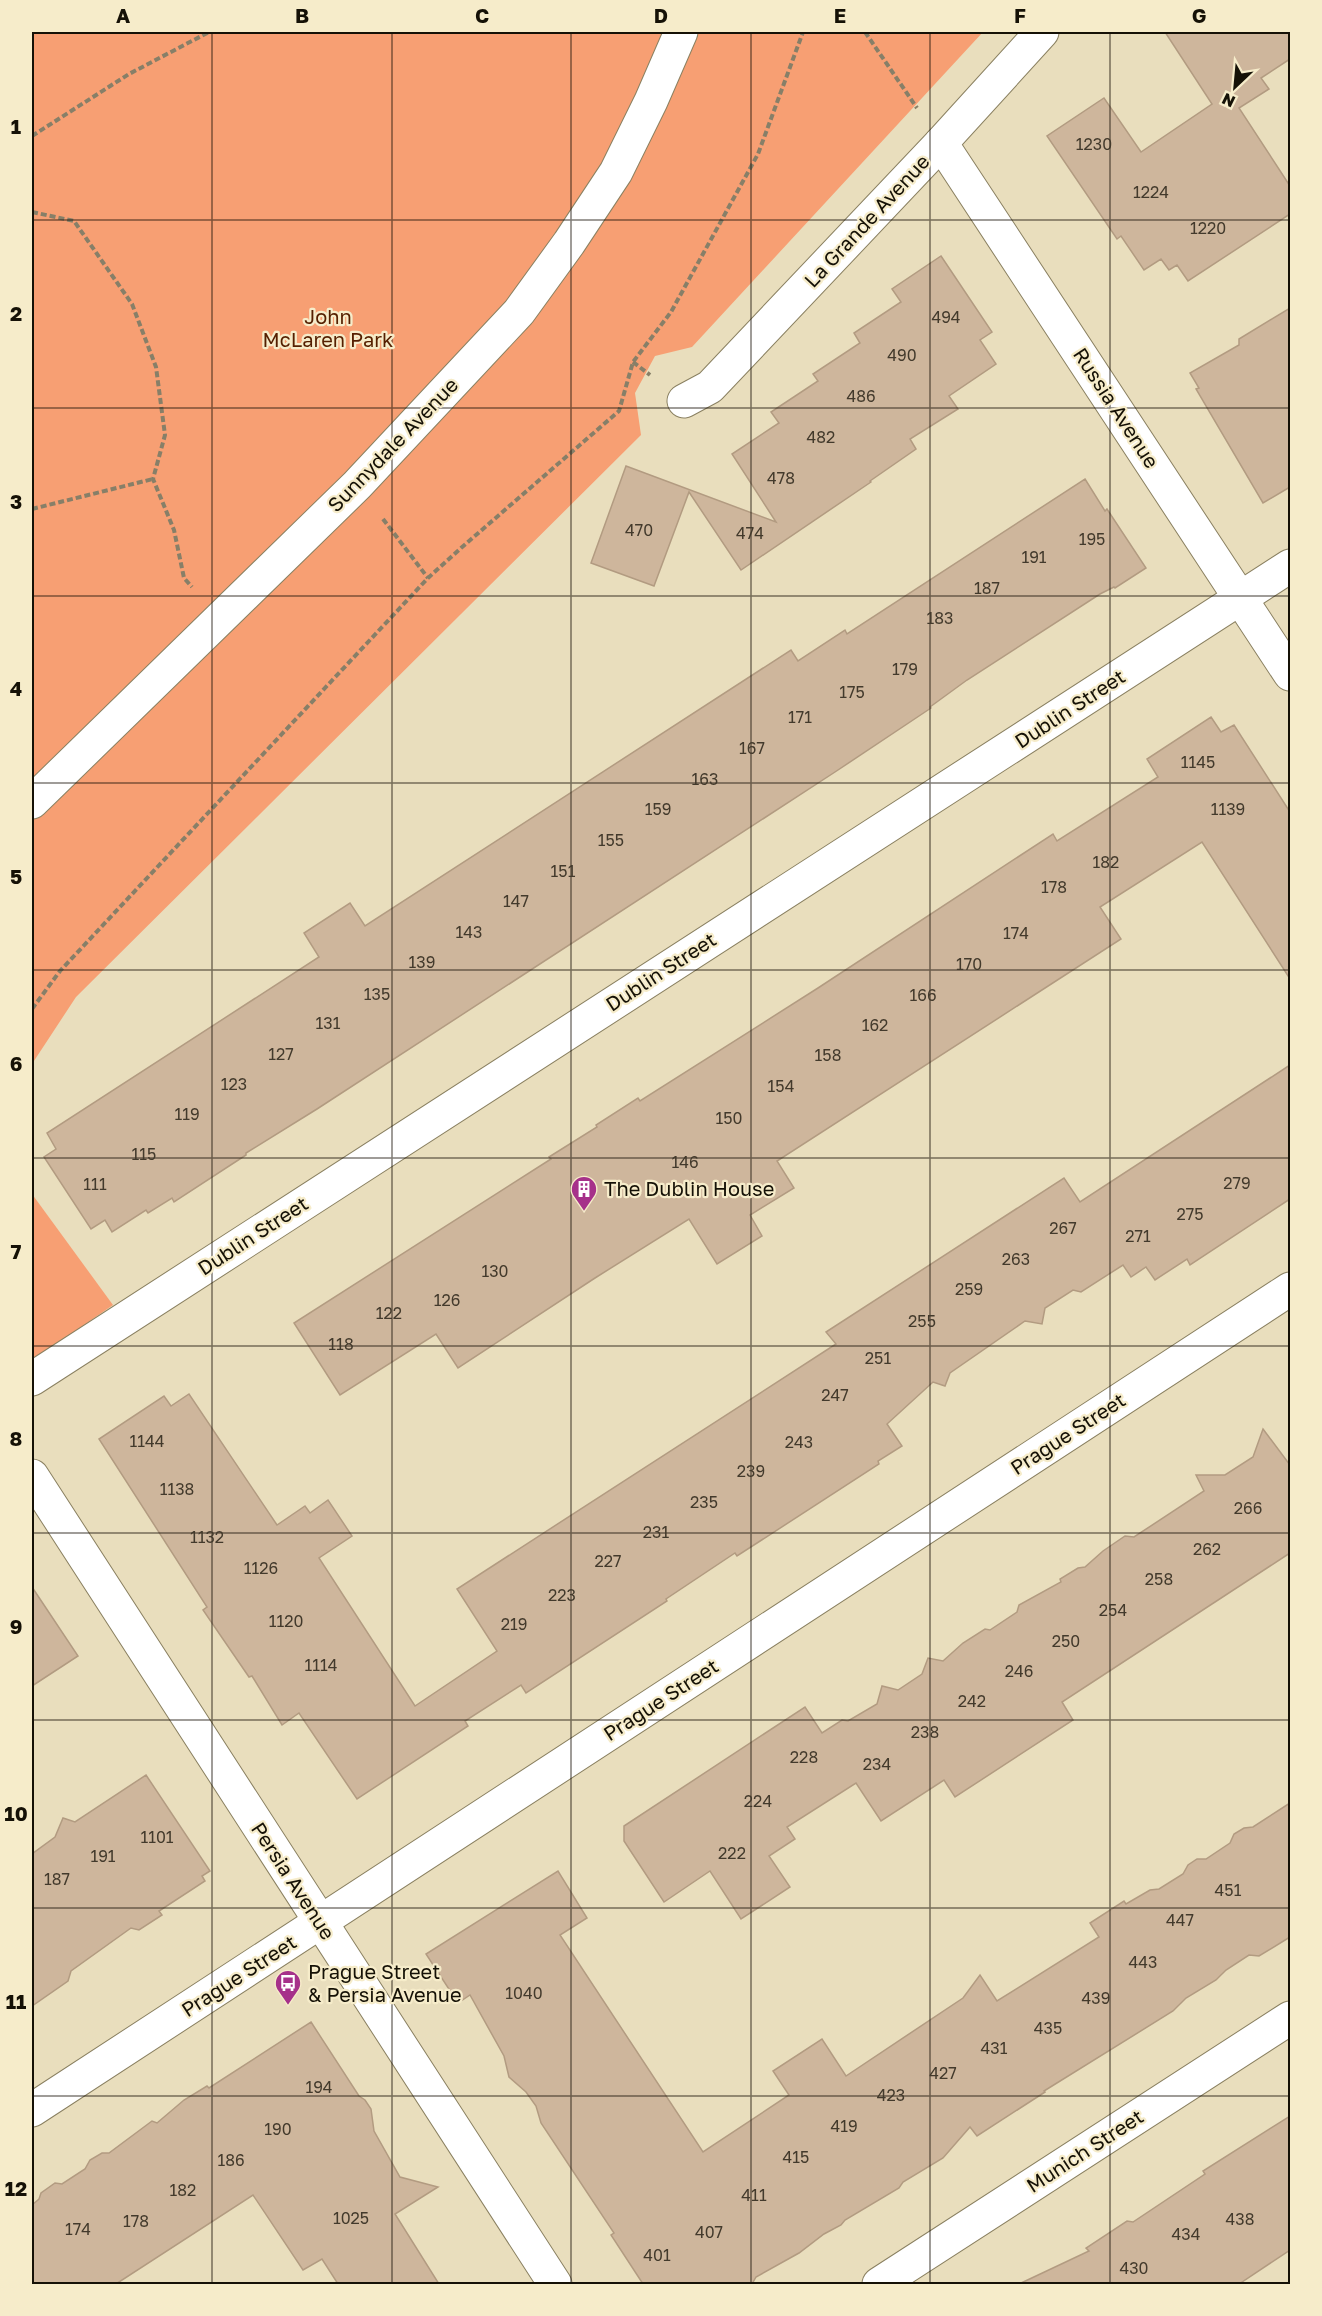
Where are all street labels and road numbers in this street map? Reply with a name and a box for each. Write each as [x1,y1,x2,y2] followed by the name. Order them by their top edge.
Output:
[799,149,934,292] street label: La Grande Avenue
[1069,343,1165,472] street label: Russia Avenue
[322,372,462,516] street label: Sunnydale Avenue
[1010,664,1129,753] street label: Dublin Street
[601,927,720,1016] street label: Dublin Street
[193,1191,312,1280] street label: Dublin Street
[1005,1387,1129,1479] street label: Prague Street
[598,1653,722,1745] street label: Prague Street
[247,1817,341,1944] street label: Persia Avenue
[176,1929,300,2021] street label: Prague Street
[1022,2104,1147,2197] street label: Munich Street

